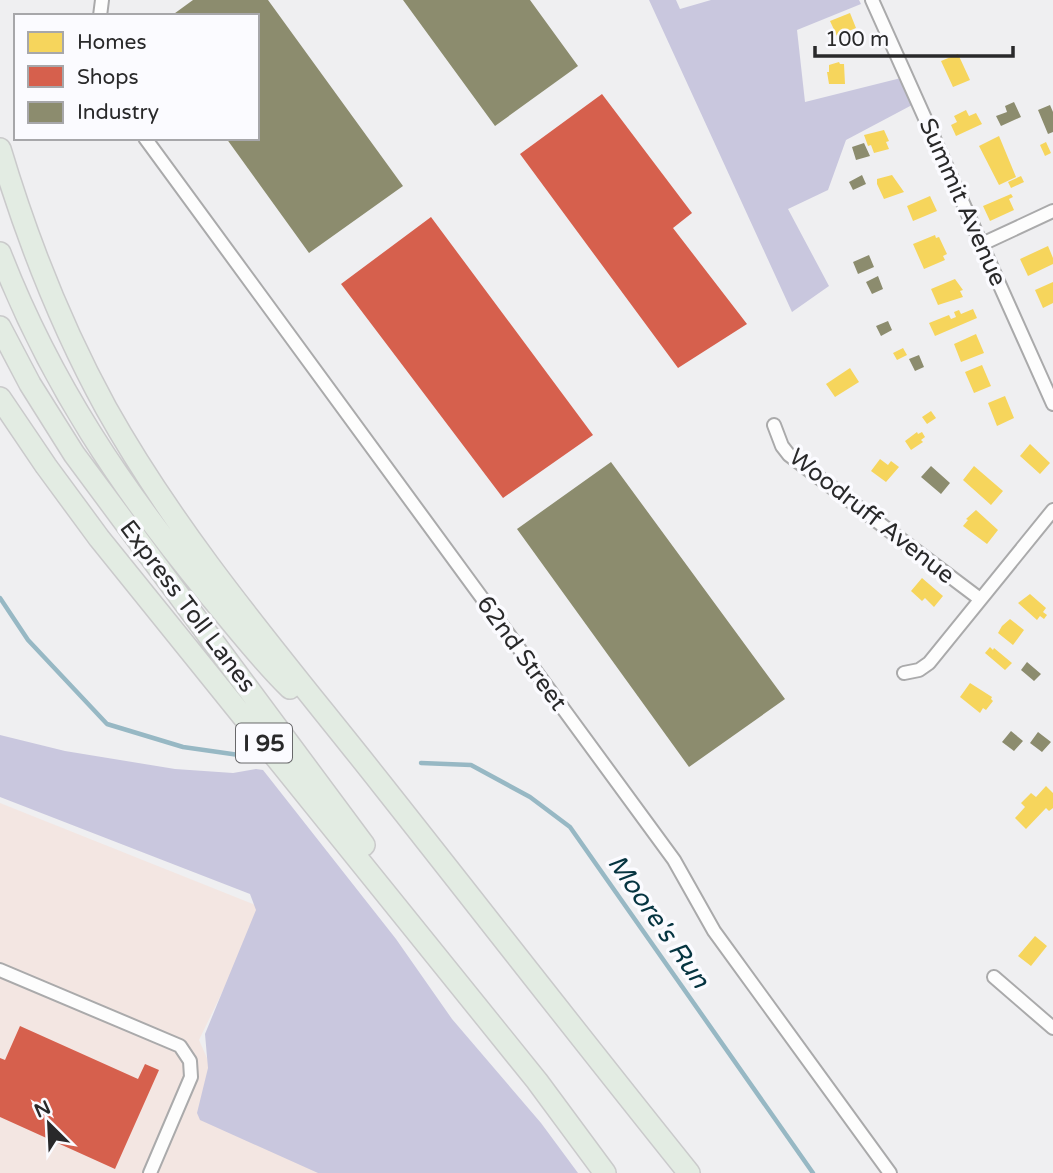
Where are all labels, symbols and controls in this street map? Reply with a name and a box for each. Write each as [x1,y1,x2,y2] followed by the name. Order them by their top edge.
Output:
[14,14,259,140] legend
[815,14,1013,58] scale bar
[825,27,889,52] text: 100 m
[77,30,147,55] text: Homes
[77,65,139,90] text: Shops
[77,100,159,125] text: Industry
[913,114,1013,291] street label: Summit Avenue
[783,443,960,590] street label: Woodruff Avenue
[113,514,262,698] street label: Express Toll Lanes
[470,590,573,716] street label: 62nd Street
[236,723,292,762] road number: I 95
[601,849,717,995] water label: Moore's Run
[14,1089,84,1159] north arrow
[31,1096,54,1123] text: N

